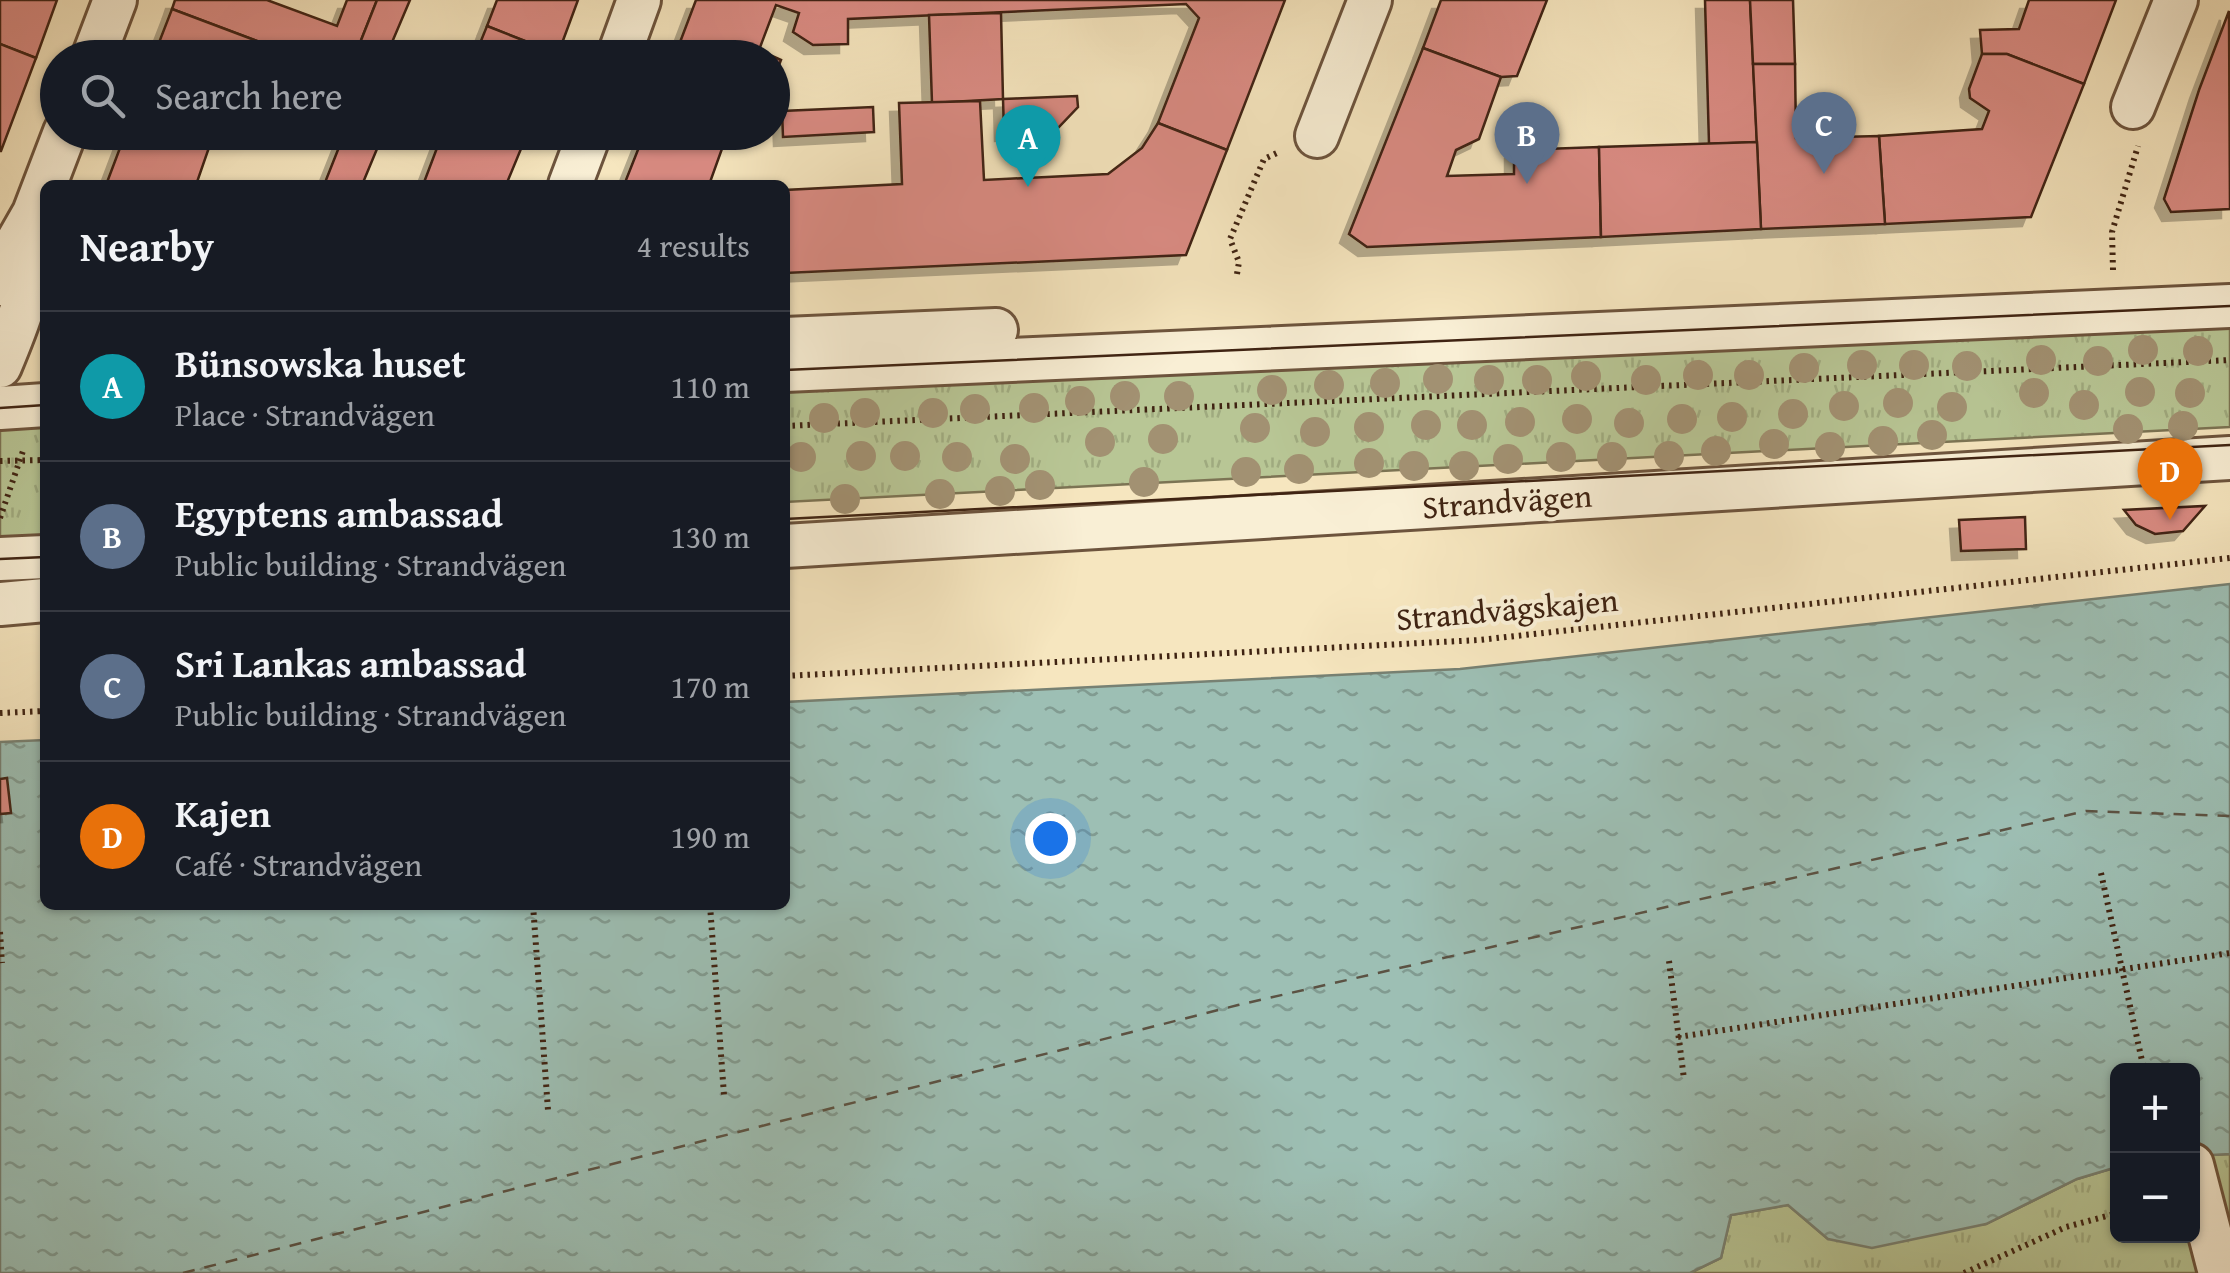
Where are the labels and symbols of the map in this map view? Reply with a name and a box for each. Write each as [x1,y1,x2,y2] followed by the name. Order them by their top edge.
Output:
[1792,91,1856,174] pin: C
[1494,101,1560,184] pin: B
[996,104,1060,187] pin: A
[2138,438,2202,520] pin: D
[1421,472,1593,530] street label: Strandvägen
[1394,576,1620,642] street label: Strandvägskajen
[1025,813,1076,864] your location

